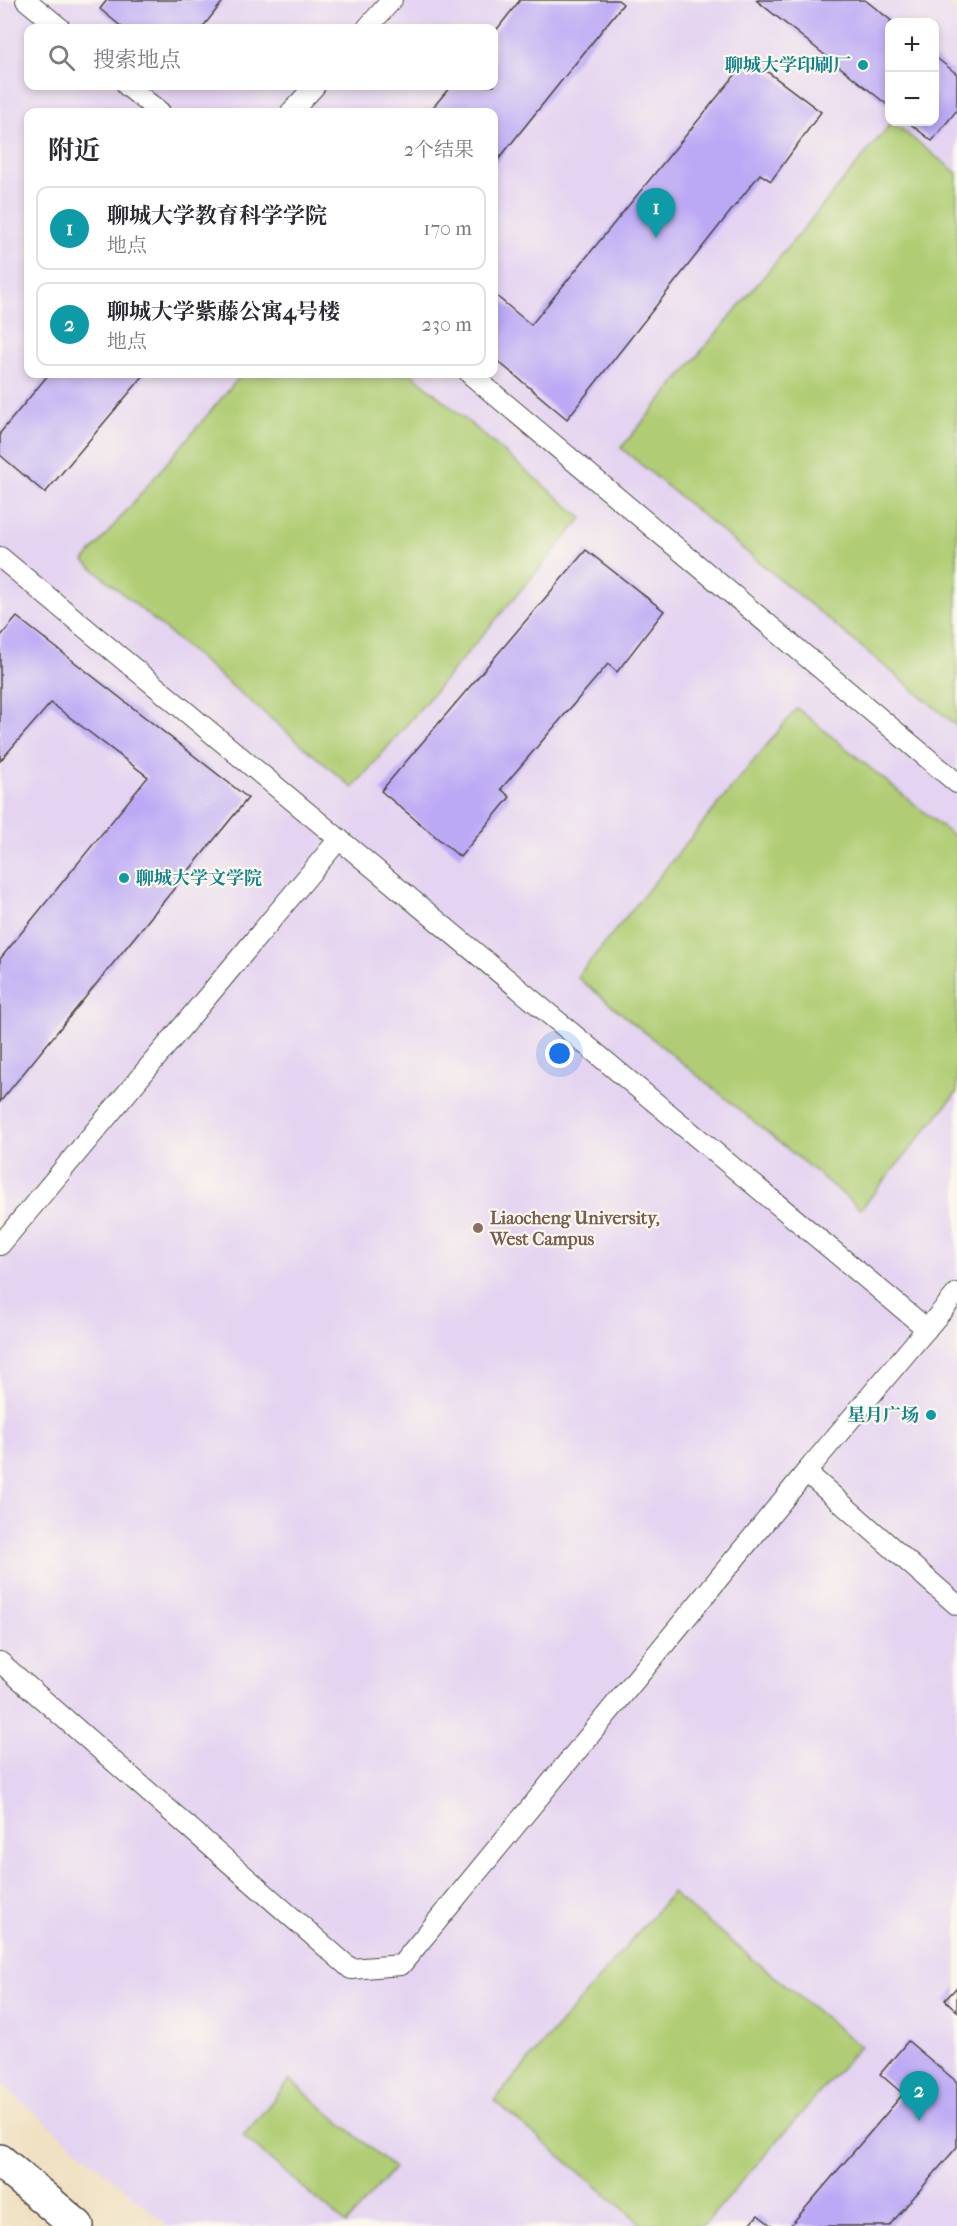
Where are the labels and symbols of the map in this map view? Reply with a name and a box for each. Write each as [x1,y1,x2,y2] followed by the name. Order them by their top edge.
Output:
[725,55,851,76] place label: 聊城大学印刷厂
[856,58,870,72] marker: 聊城大学印刷厂
[636,188,676,238] pin: 1
[136,868,262,889] place label: 聊城大学文学院
[117,871,131,885] marker: 聊城大学文学院
[545,1039,574,1068] your location
[489,1208,660,1250] place label: Liaocheng University, West Campus
[471,1221,485,1235] marker: Liaocheng University, West Campus
[847,1405,919,1426] place label: 星月广场
[924,1408,938,1422] marker: 星月广场
[900,2072,938,2121] pin: 2

